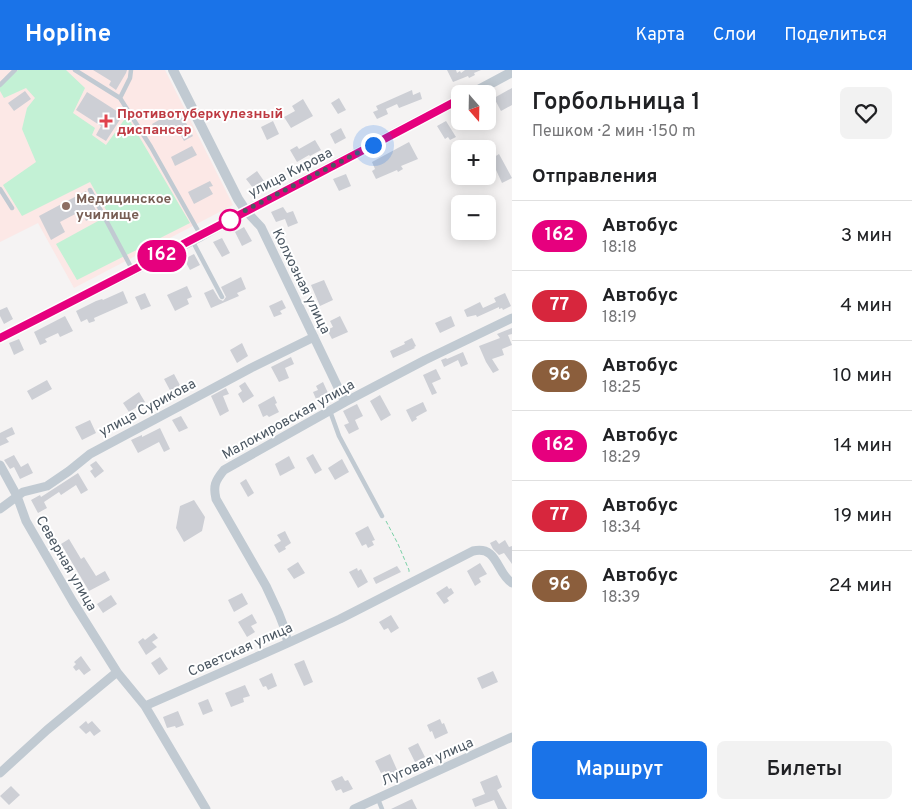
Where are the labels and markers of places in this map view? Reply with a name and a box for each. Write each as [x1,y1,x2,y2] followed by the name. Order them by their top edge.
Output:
[117,106,283,139] place label: Противотуберкулезный диспансер
[99,114,113,128] marker: Противотуберкулезный диспансер
[76,191,172,224] place label: Медицинское училище
[60,200,72,212] marker: Медицинское училище
[219,209,241,231] unlabelled marker

